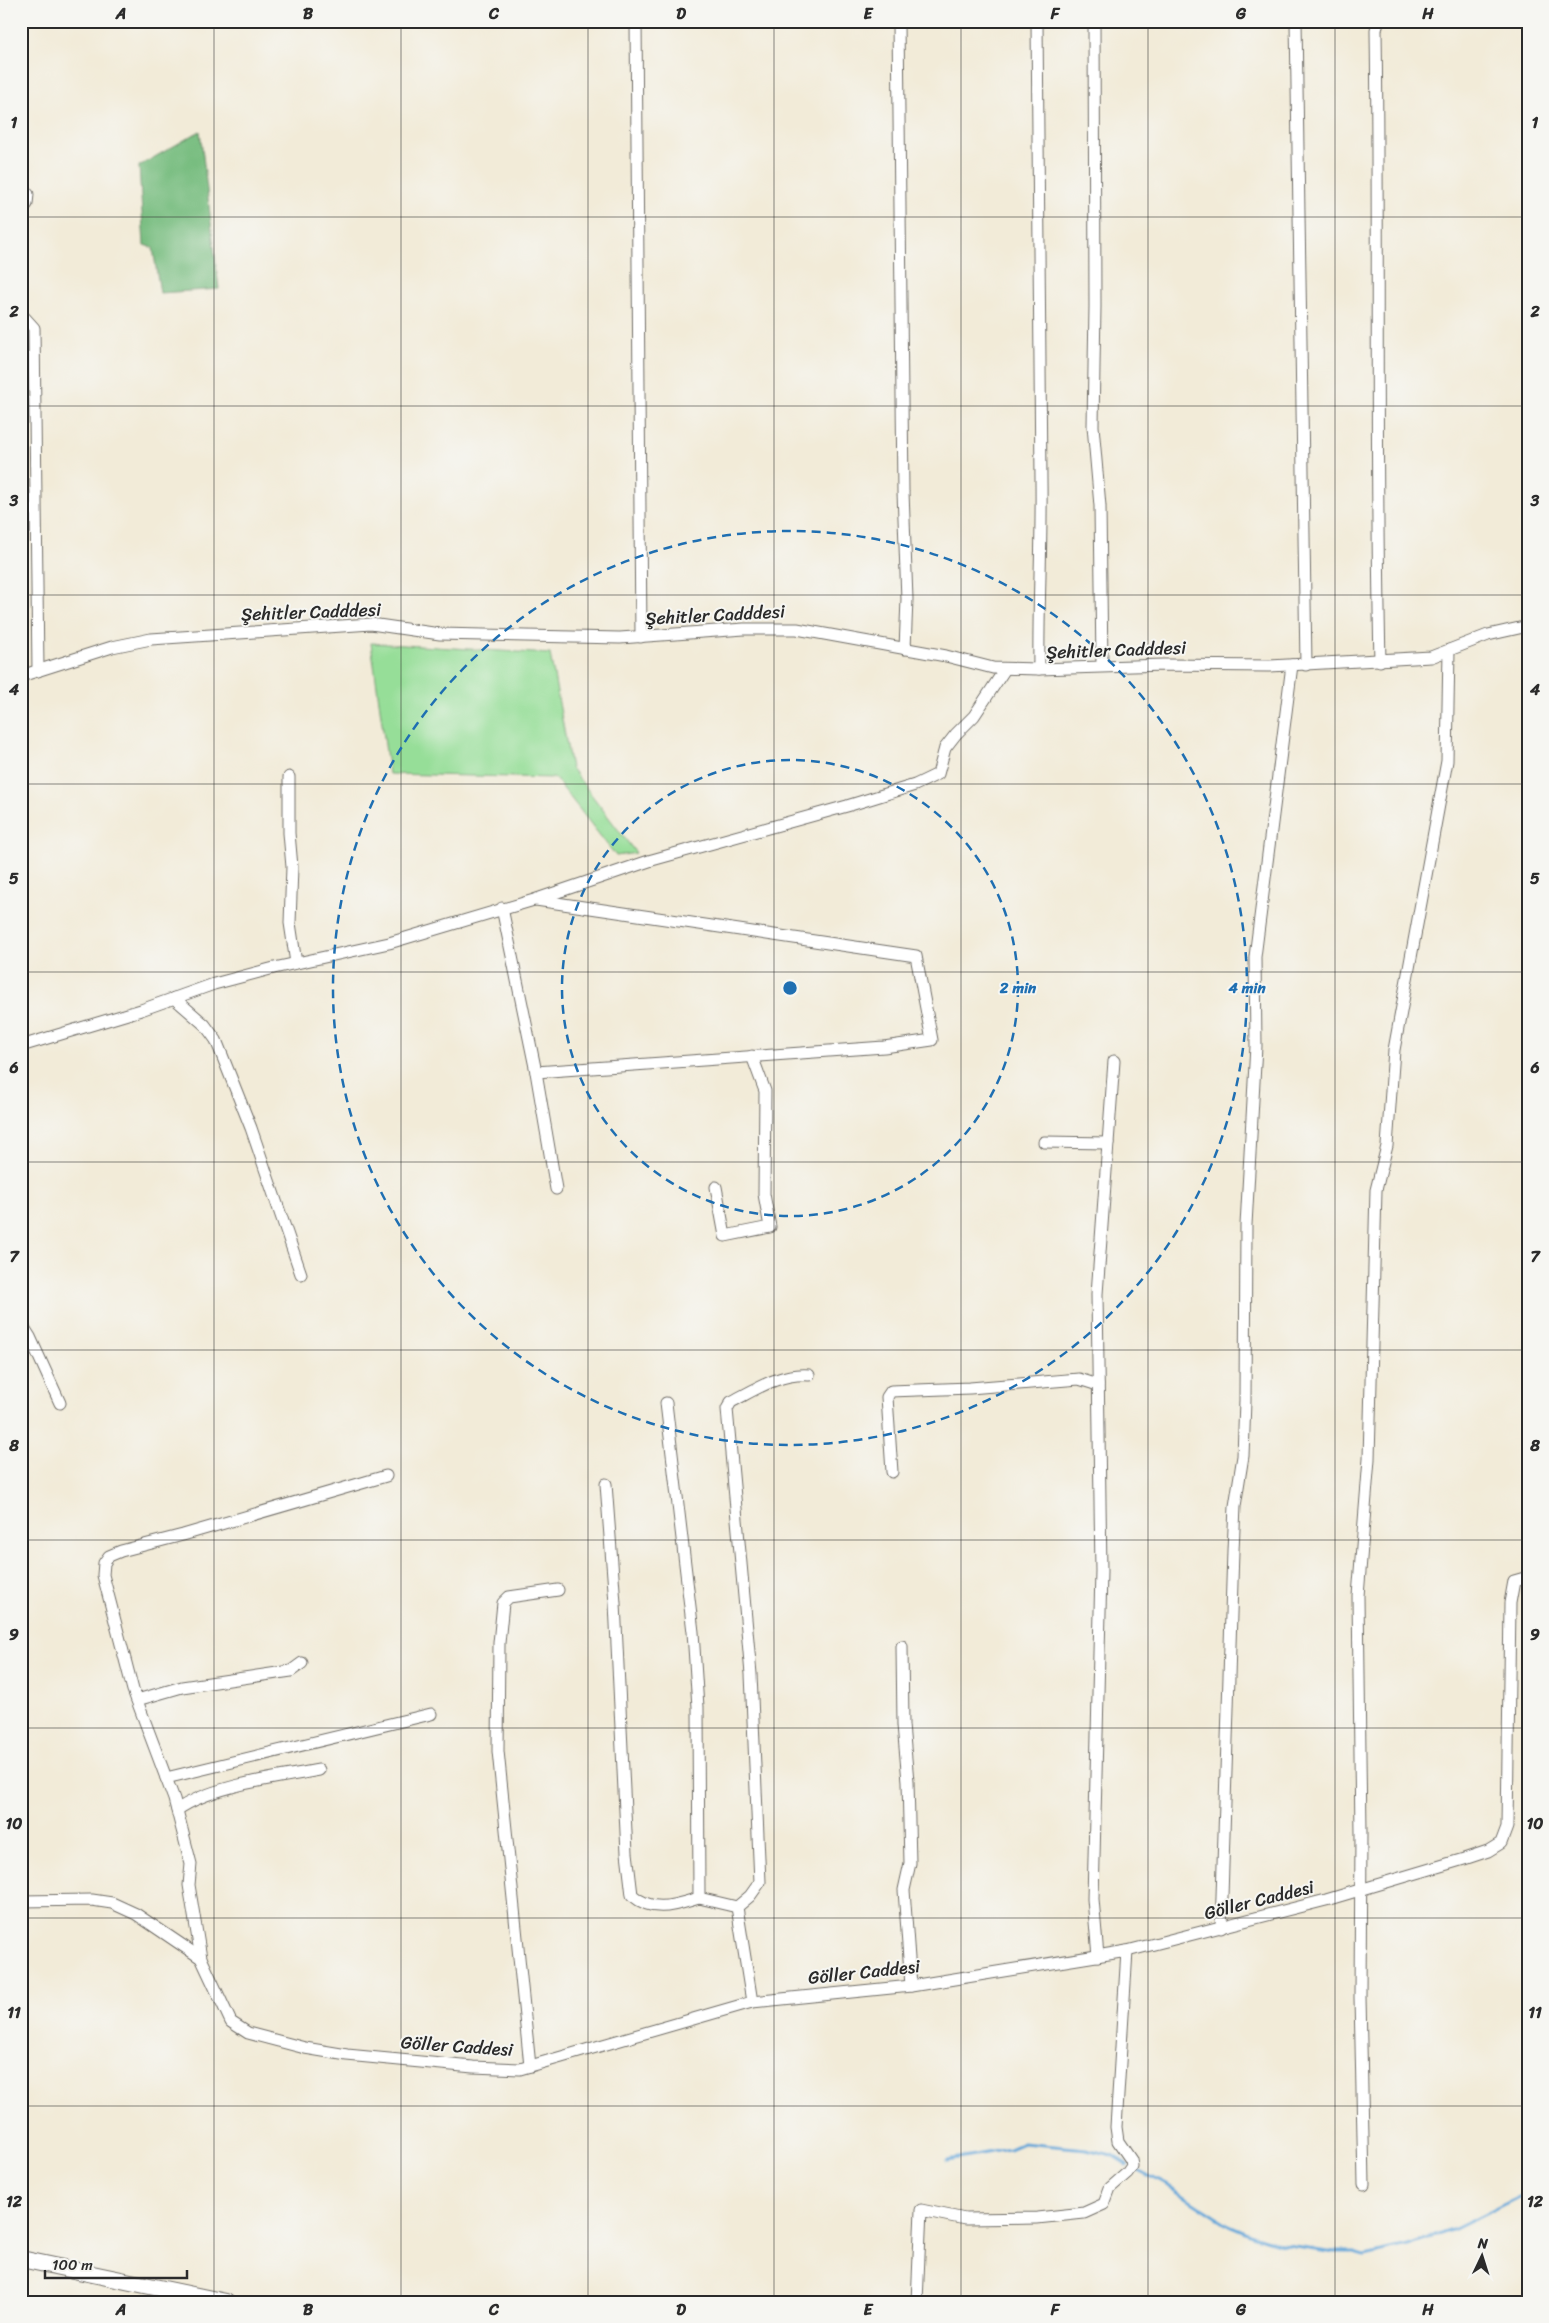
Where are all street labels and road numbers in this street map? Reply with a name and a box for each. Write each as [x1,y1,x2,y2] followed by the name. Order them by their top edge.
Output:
[241,594,382,630] street label: Şehitler Cadddesi
[644,595,787,635] street label: Şehitler Cadddesi
[1046,632,1187,668] street label: Şehitler Cadddesi
[1201,1871,1318,1929] street label: Göller Caddesi
[807,1950,922,1994] street label: Göller Caddesi
[400,2026,515,2066] street label: Göller Caddesi

